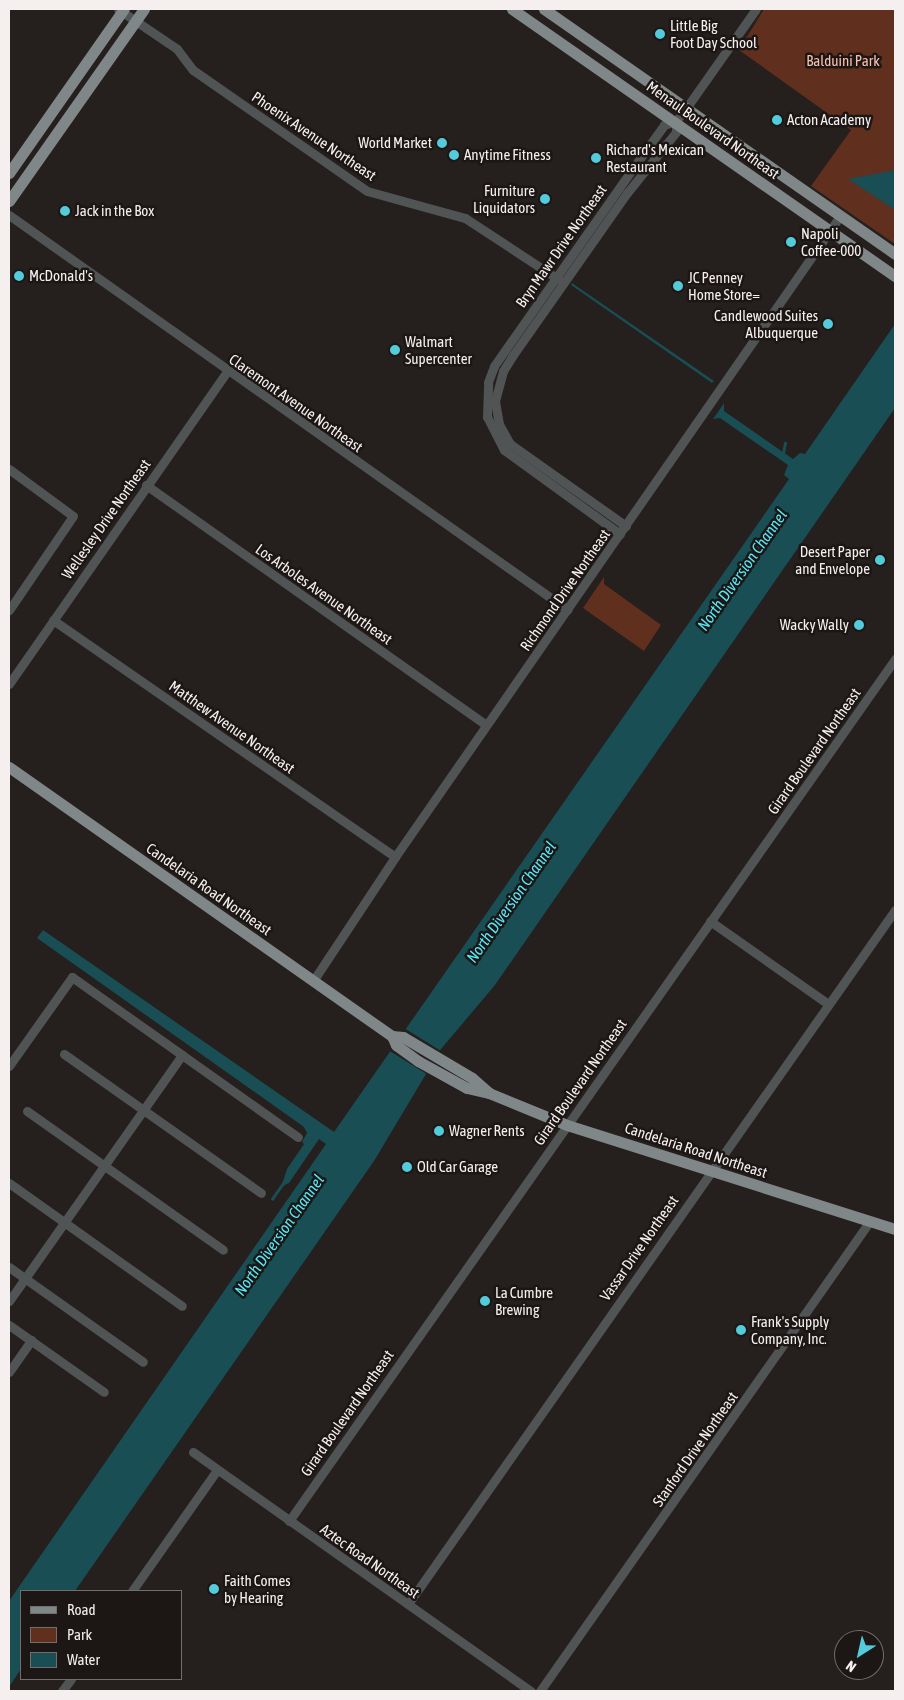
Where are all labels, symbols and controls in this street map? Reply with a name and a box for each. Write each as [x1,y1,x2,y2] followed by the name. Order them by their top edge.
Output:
[670,16,757,51] place label: Little Big Foot Day School
[654,28,666,40] marker: Little Big Foot Day School
[806,52,880,70] park label: Balduini Park
[643,77,783,183] street label: Menaul Boulevard Northeast
[248,88,380,184] street label: Phoenix Avenue Northeast
[787,111,871,129] place label: Acton Academy
[771,114,783,126] marker: Acton Academy
[358,134,432,152] place label: World Market
[436,137,448,149] marker: World Market
[606,140,704,175] place label: Richard's Mexican Restaurant
[464,146,551,164] place label: Anytime Fitness
[448,149,460,161] marker: Anytime Fitness
[590,152,602,164] marker: Richard's Mexican Restaurant
[473,181,535,216] place label: Furniture Liquidators
[512,181,610,311] street label: Bryn Mawr Drive Northeast
[539,193,551,205] marker: Furniture Liquidators
[75,202,154,220] place label: Jack in the Box
[59,205,71,217] marker: Jack in the Box
[801,224,861,259] place label: Napoli Coffee-000
[785,236,797,248] marker: Napoli Coffee-000
[29,267,93,285] place label: McDonald's
[688,268,760,303] place label: JC Penney Home Store=
[13,270,25,282] marker: McDonald's
[672,280,684,292] marker: JC Penney Home Store=
[714,306,818,341] place label: Candlewood Suites Albuquerque
[822,318,834,330] marker: Candlewood Suites Albuquerque
[405,332,472,367] place label: Walmart Supercenter
[389,344,401,356] marker: Walmart Supercenter
[226,350,366,456] street label: Claremont Avenue Northeast
[58,456,154,582] street label: Wellesley Drive Northeast
[693,506,791,634] water label: North Diversion Channel
[516,526,614,654] street label: Richmond Drive Northeast
[252,540,396,648] street label: Los Arboles Avenue Northeast
[795,542,870,577] place label: Desert Paper and Envelope
[874,554,886,566] marker: Desert Paper and Envelope
[780,616,849,634] place label: Wacky Wally
[853,619,865,631] marker: Wacky Wally
[166,677,298,777] street label: Matthew Avenue Northeast
[764,685,864,817] street label: Girard Boulevard Northeast
[462,838,560,966] water label: North Diversion Channel
[143,839,275,939] street label: Candelaria Road Northeast
[530,1016,630,1148] street label: Girard Boulevard Northeast
[623,1118,769,1182] street label: Candelaria Road Northeast
[449,1122,525,1140] place label: Wagner Rents
[433,1125,445,1137] marker: Wagner Rents
[417,1158,498,1176] place label: Old Car Garage
[401,1161,413,1173] marker: Old Car Garage
[230,1171,328,1299] water label: North Diversion Channel
[596,1192,682,1304] street label: Vassar Drive Northeast
[495,1283,553,1318] place label: La Cumbre Brewing
[479,1295,491,1307] marker: La Cumbre Brewing
[751,1312,829,1347] place label: Frank's Supply Company, Inc.
[735,1324,747,1336] marker: Frank's Supply Company, Inc.
[297,1347,397,1479] street label: Girard Boulevard Northeast
[649,1388,741,1510] street label: Stanford Drive Northeast
[317,1520,423,1602] street label: Aztec Road Northeast
[224,1571,291,1606] place label: Faith Comes by Hearing
[208,1583,220,1595] marker: Faith Comes by Hearing
[20,1590,182,1680] legend
[67,1601,96,1618] text: Road
[67,1626,92,1643] text: Park
[834,1630,884,1680] north arrow
[67,1651,100,1668] text: Water
[843,1658,859,1675] text: N

